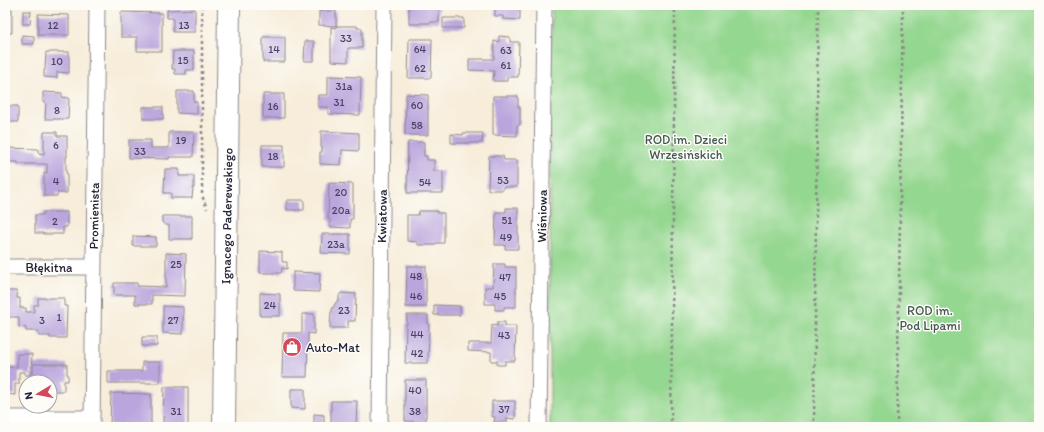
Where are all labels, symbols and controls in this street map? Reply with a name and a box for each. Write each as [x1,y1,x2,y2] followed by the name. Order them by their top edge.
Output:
[48,19,59,32] house number: 12
[178,19,190,32] house number: 13
[340,32,352,45] house number: 33
[268,43,280,56] house number: 14
[414,43,427,56] house number: 64
[500,44,512,57] house number: 63
[178,54,189,67] house number: 15
[51,55,63,68] house number: 10
[501,59,511,72] house number: 61
[414,62,426,75] house number: 62
[336,80,353,93] house number: 31a
[333,96,345,109] house number: 31
[411,99,424,112] house number: 60
[268,100,279,113] house number: 16
[54,104,60,117] house number: 8
[411,119,423,132] house number: 58
[645,132,727,162] park label: ROD im. Dzieci Wrzesińskich
[176,134,187,147] house number: 19
[53,139,59,152] house number: 6
[134,145,146,158] house number: 33
[218,147,236,284] street label: Ignacego Paderewskiego
[267,150,279,163] house number: 18
[497,174,509,187] house number: 53
[53,175,60,188] house number: 4
[419,176,432,189] house number: 54
[86,182,102,250] street label: Promienista
[335,186,348,199] house number: 20
[374,189,390,243] street label: Kwiatowa
[534,189,550,243] street label: Wiśniowa
[332,204,350,217] house number: 20a
[502,214,512,227] house number: 51
[52,215,58,228] house number: 2
[500,231,512,244] house number: 49
[327,238,345,251] house number: 23a
[170,258,182,271] house number: 25
[26,260,73,275] street label: Błękitna
[410,270,422,283] house number: 48
[499,271,512,284] house number: 47
[410,290,422,303] house number: 46
[494,290,506,303] house number: 45
[264,299,277,312] house number: 24
[899,303,961,333] park label: ROD im. Pod Lipami
[338,304,350,317] house number: 23
[56,311,62,324] house number: 1
[39,314,45,327] house number: 3
[167,314,179,327] house number: 27
[410,328,424,341] house number: 44
[498,329,510,342] house number: 43
[281,336,303,358] shop icon: Auto-Mat
[306,340,360,355] place label: Auto-Mat
[411,347,423,360] house number: 42
[18,374,58,414] north arrow
[408,384,422,397] house number: 40
[22,391,36,400] text: N
[498,403,510,416] house number: 37
[170,405,182,418] house number: 31
[409,405,421,418] house number: 38

